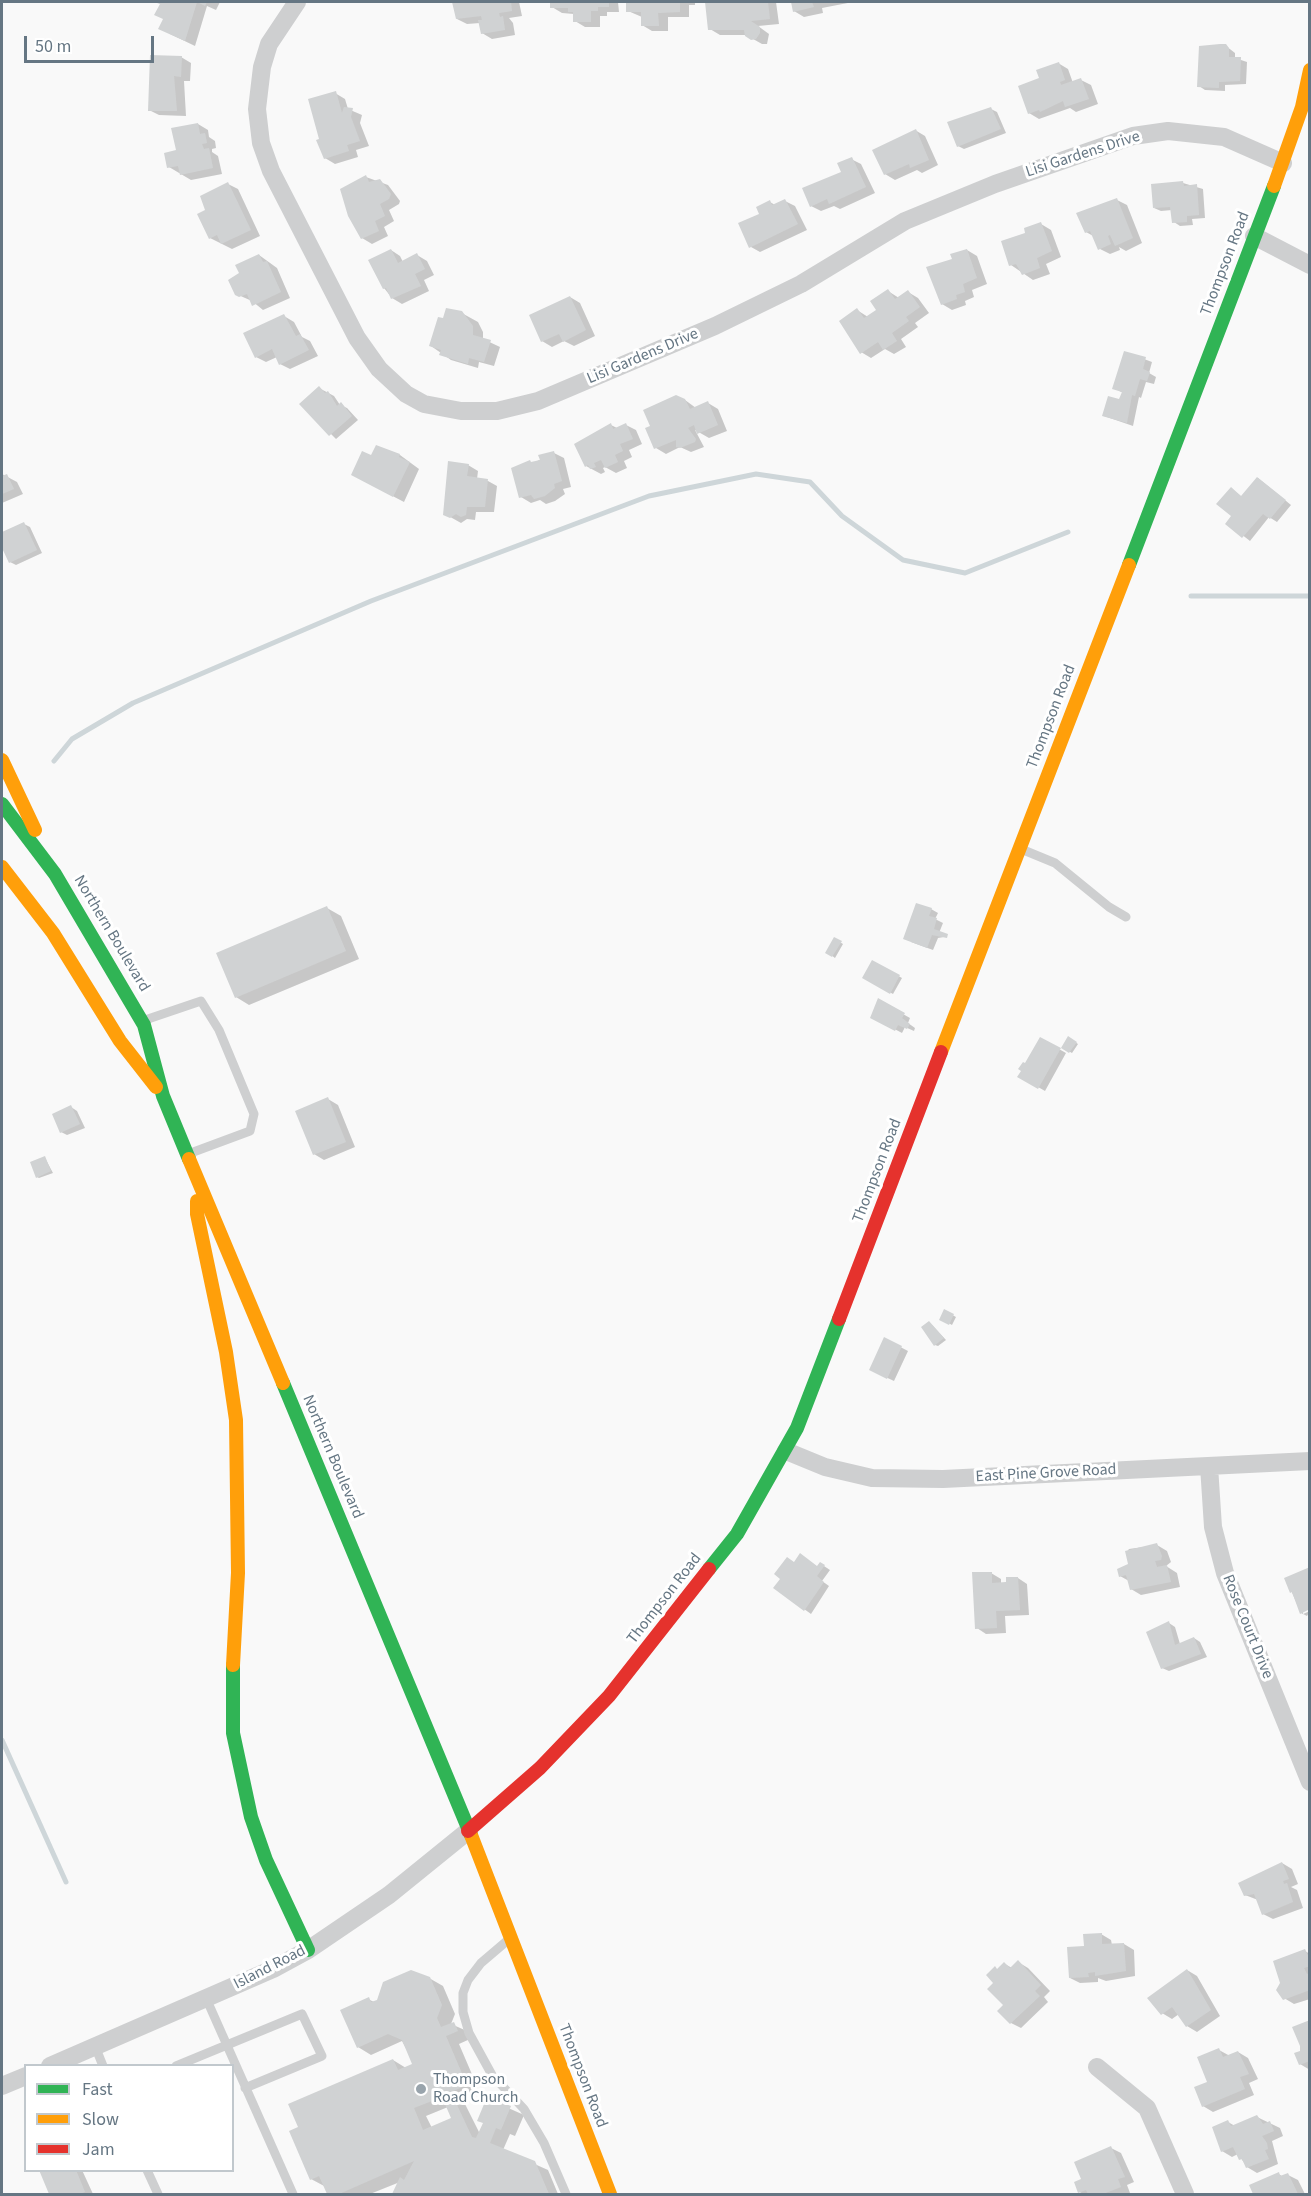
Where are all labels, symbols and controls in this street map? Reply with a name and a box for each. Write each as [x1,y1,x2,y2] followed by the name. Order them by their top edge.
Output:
[27,24,158,62] scale bar
[35,34,71,59] text: 50 m
[1023,127,1143,183] street label: Lisi Gardens Drive
[1197,209,1255,319] street label: Thompson Road
[584,325,702,389] street label: Lisi Gardens Drive
[1023,662,1081,772] street label: Thompson Road
[69,872,153,996] street label: Northern Boulevard
[849,1116,907,1226] street label: Thompson Road
[297,1392,367,1522] street label: Northern Boulevard
[975,1461,1117,1487] street label: East Pine Grove Road
[624,1550,706,1648] street label: Thompson Road
[1217,1572,1277,1682] street label: Rose Court Drive
[231,1942,309,1994] street label: Island Road
[553,2021,611,2131] street label: Thompson Road
[24,2064,234,2172] legend
[433,2070,518,2108] place label: Thompson Road Church
[82,2077,113,2102] text: Fast
[414,2082,428,2096] marker: Thompson Road Church
[82,2107,119,2132] text: Slow
[82,2137,115,2162] text: Jam

